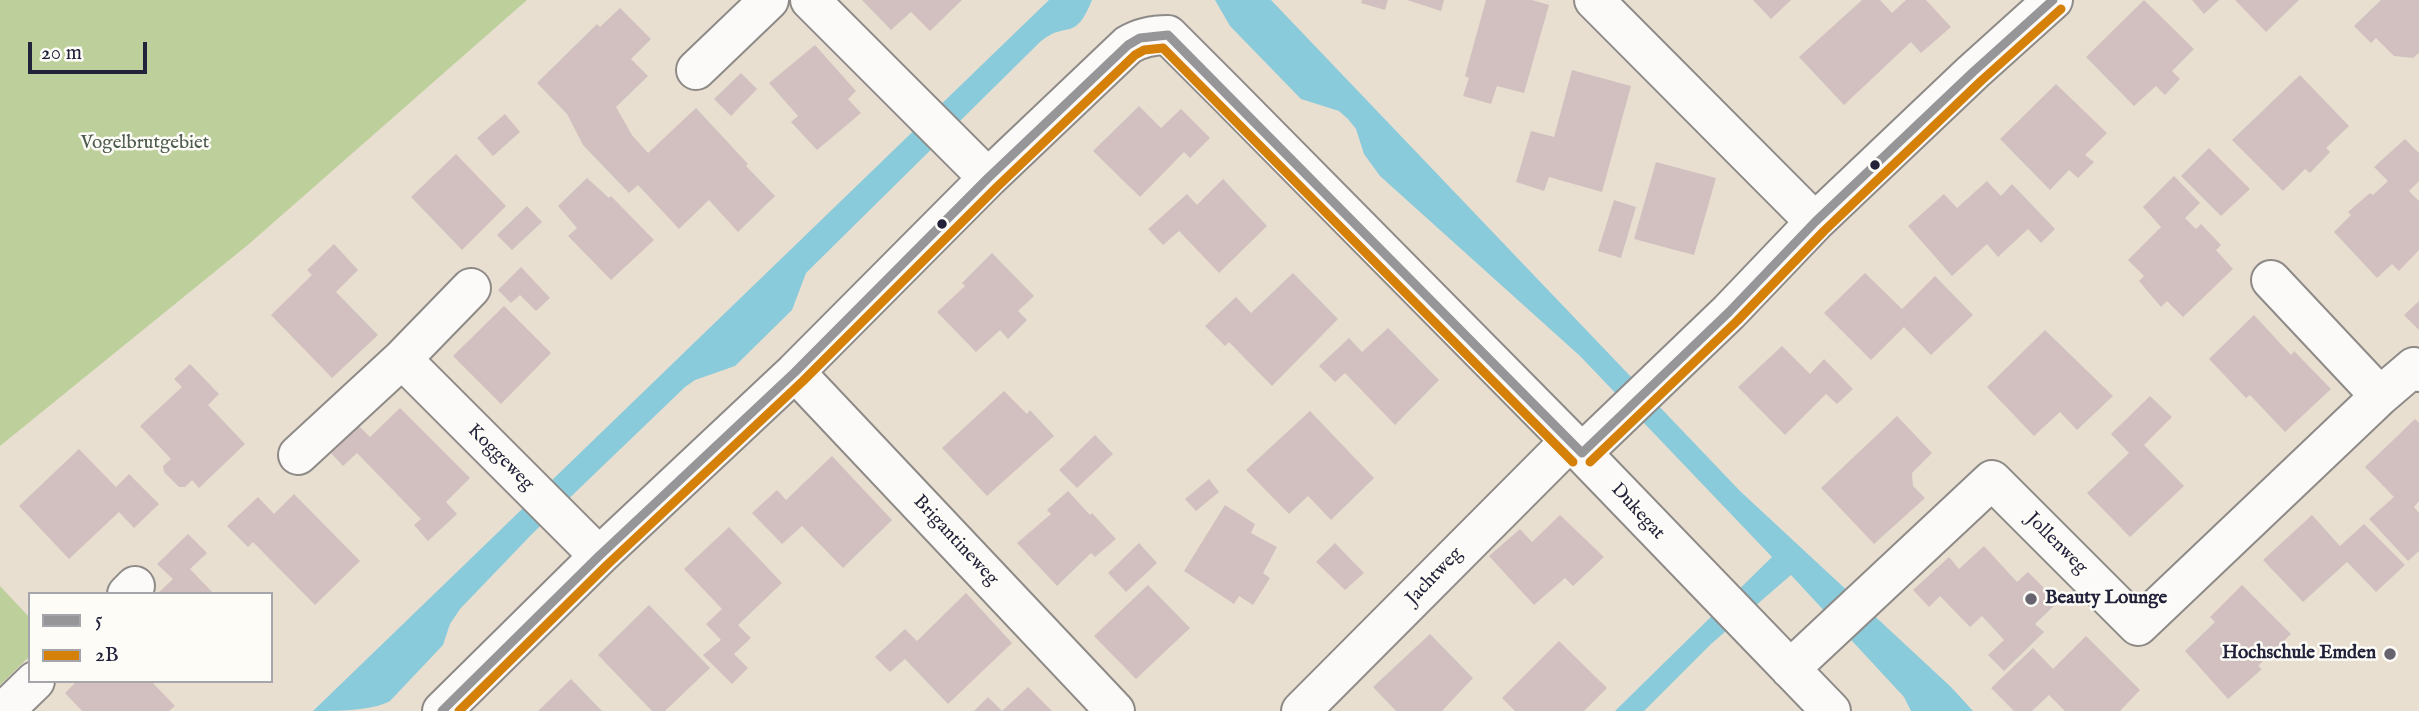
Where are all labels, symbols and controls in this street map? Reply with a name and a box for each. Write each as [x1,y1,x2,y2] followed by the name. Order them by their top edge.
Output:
[32,28,150,72] scale bar
[41,40,82,67] text: 20 m
[81,133,209,155] park label: Vogelbrutgebiet
[1868,158,1882,172] unlabelled marker
[935,217,949,231] unlabelled marker
[462,420,538,496] street label: Koggeweg
[1605,479,1669,545] street label: Dukegat
[907,491,1003,591] street label: Brigantineweg
[2020,508,2092,580] street label: Jollenweg
[1402,543,1468,611] street label: Jachtweg
[2045,588,2167,610] place label: Beauty Lounge
[2023,591,2039,607] marker: Beauty Lounge
[28,592,273,683] legend
[95,607,103,634] text: 5
[95,642,119,669] text: 2B
[2222,643,2376,665] place label: Hochschule Emden
[2382,646,2398,662] marker: Hochschule Emden

